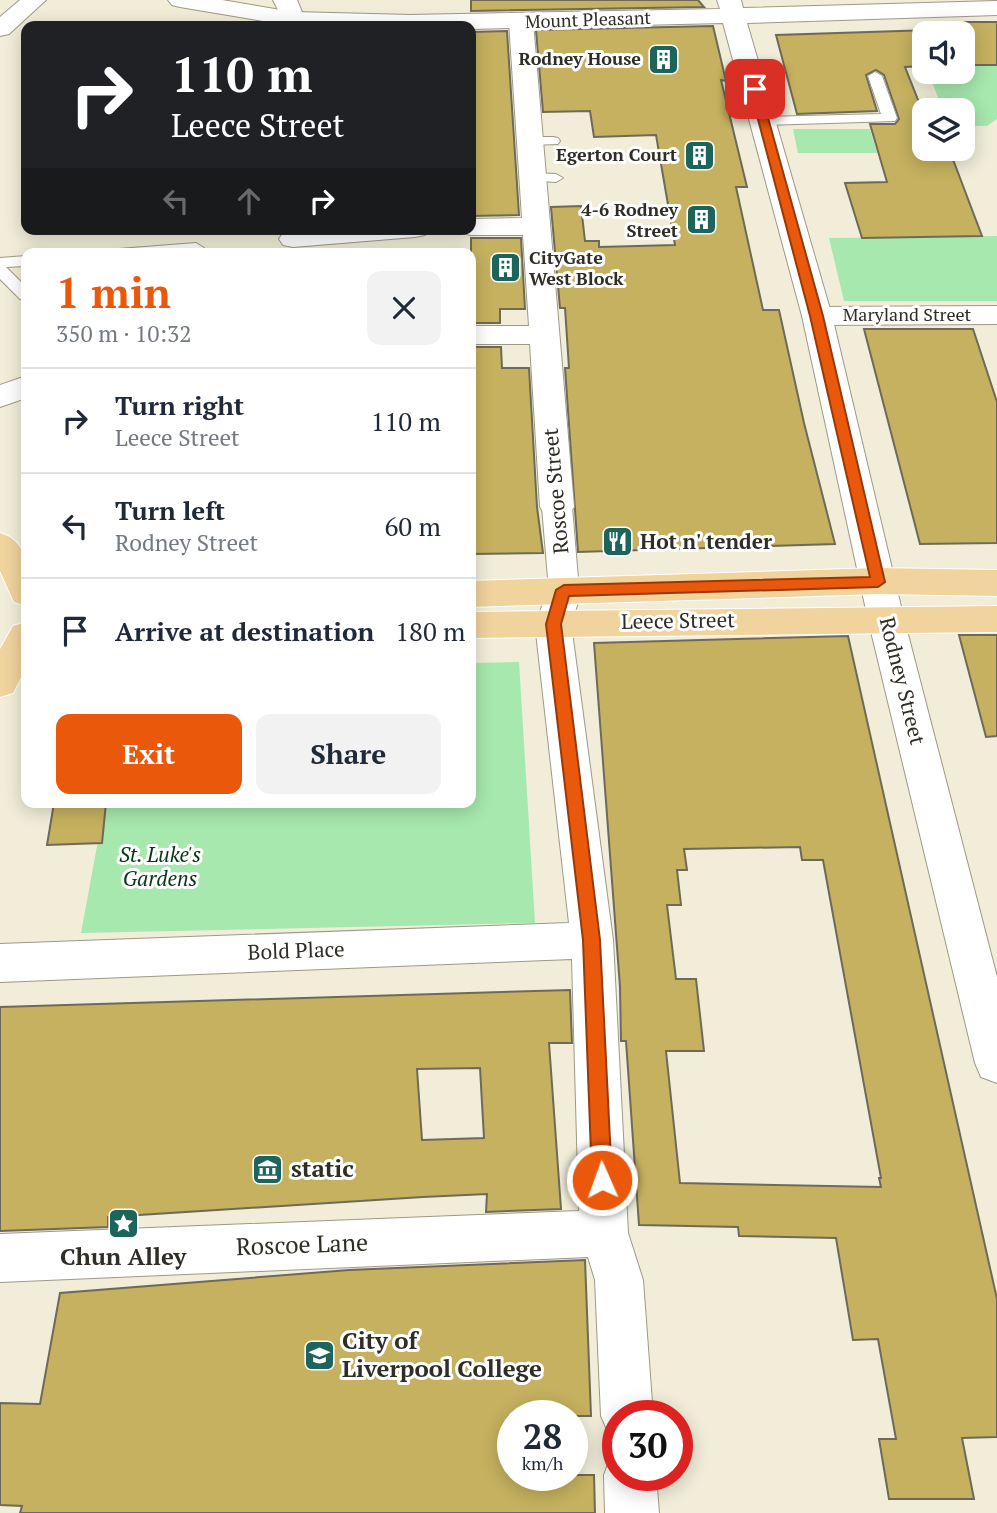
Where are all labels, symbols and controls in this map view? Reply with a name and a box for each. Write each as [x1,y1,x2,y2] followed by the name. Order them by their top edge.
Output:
[524,5,652,33] street label: Mount Pleasant
[912,21,975,161] map controls
[912,21,975,84] button: sound
[171,41,313,106] text: 110 m
[647,42,681,76] building icon: Rodney House
[519,46,641,70] place label: Rodney House
[56,49,147,140] icon: right
[725,59,785,119] pin
[736,70,774,108] icon: arrive
[912,98,975,161] button: layers
[171,104,344,146] text: Leece Street
[683,138,717,172] building icon: Egerton Court
[556,142,677,166] place label: Egerton Court
[157,182,195,220] icon: left
[230,182,268,220] icon: ahead
[303,182,341,220] icon: right
[581,197,678,242] place label: 4-6 Rodney Street
[684,203,718,237] building icon: 4-6 Rodney Street
[529,245,624,290] place label: CityGate West Block
[489,251,523,285] building icon: CityGate West Block
[56,264,171,320] text: 1 min
[367,271,441,345] button: close
[843,302,972,326] street label: Maryland Street
[56,318,191,349] text: 350 m · 10:32
[115,388,244,422] text: Turn right
[56,402,94,440] icon: right
[371,404,441,438] text: 110 m
[115,422,240,453] text: Leece Street
[536,427,574,555] street label: Roscoe Street
[115,493,225,527] text: Turn left
[56,507,94,545] icon: left
[385,509,441,543] text: 60 m
[600,525,634,559] restaurant icon: Hot n' tender
[115,527,258,558] text: Rodney Street
[640,527,772,555] place label: Hot n' tender
[621,605,735,635] street label: Leece Street
[56,612,94,650] icon: arrive
[115,614,374,648] text: Arrive at destination
[395,614,466,648] text: 180 m
[874,614,932,748] street label: Rodney Street
[56,714,242,794] button: Exit
[256,714,441,794] button: Share
[119,840,201,892] park label: St. Luke's Gardens
[247,934,345,966] street label: Bold Place
[565,1143,639,1217] position arrow
[251,1152,285,1186] museum icon: static
[291,1152,354,1184] place label: static
[106,1206,140,1240] place icon: Chun Alley
[235,1226,369,1262] street label: Roscoe Lane
[60,1240,187,1272] place label: Chun Alley
[342,1324,542,1384] place label: City of Liverpool College
[302,1338,336,1372] school or university icon: City of Liverpool College
[602,1400,693,1491] speed limit sign: 30
[523,1413,562,1459] text: 28
[522,1451,563,1475] text: km/h

